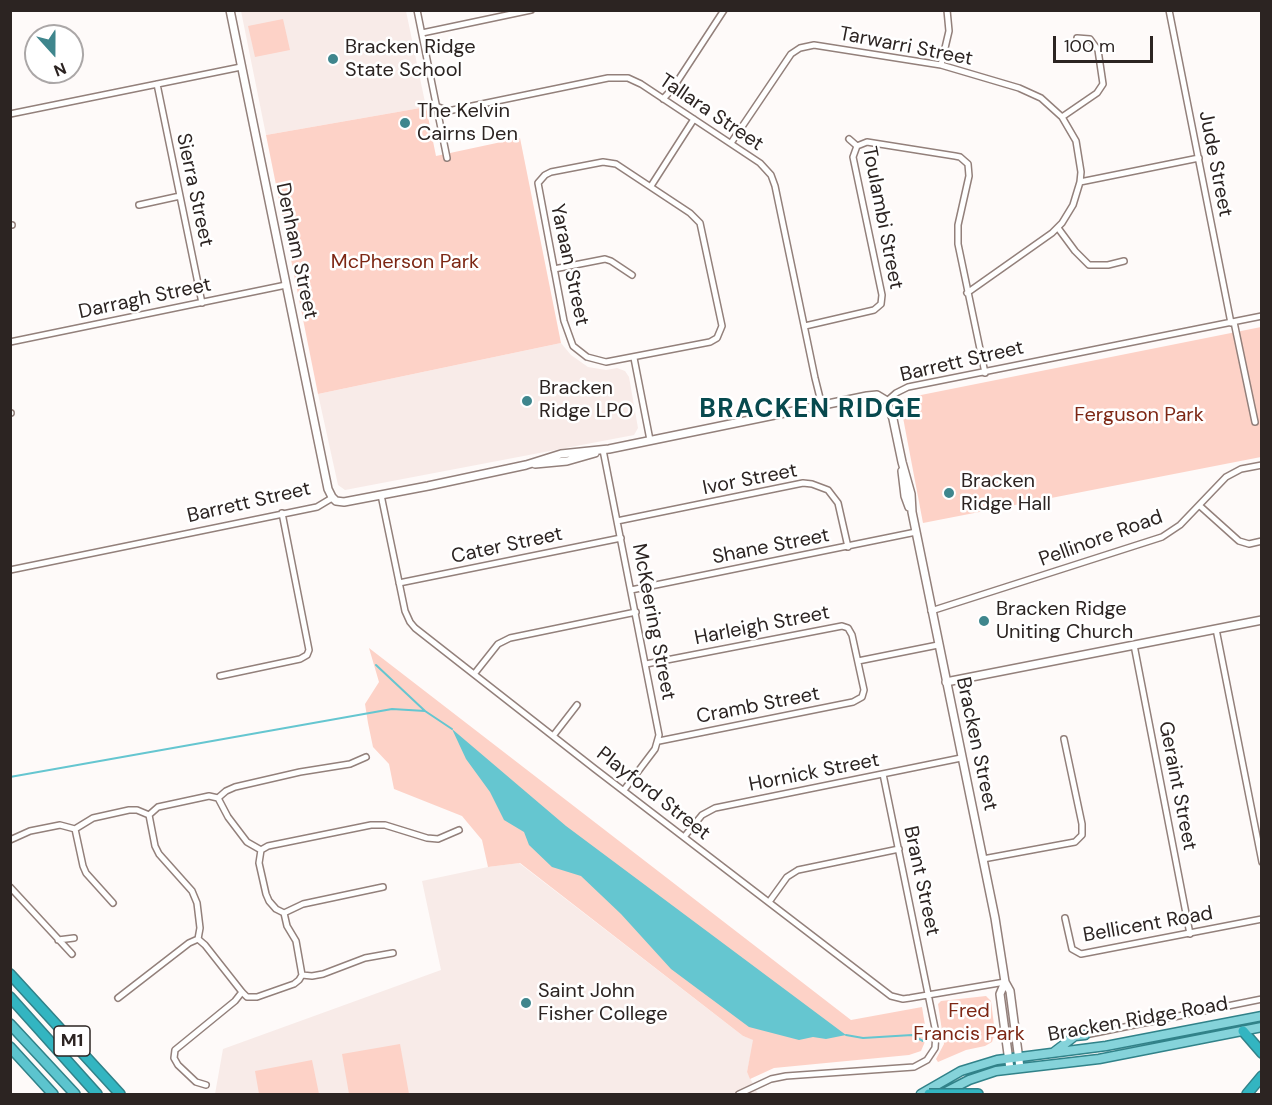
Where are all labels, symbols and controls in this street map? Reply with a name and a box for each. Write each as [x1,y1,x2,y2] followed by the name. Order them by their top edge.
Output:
[837,22,975,72] street label: Tarwarri Street
[24,24,84,84] north arrow
[1056,24,1156,62] scale bar
[1064,34,1115,58] text: 100 m
[345,36,476,83] place label: Bracken Ridge State School
[326,52,340,66] marker: Bracken Ridge State School
[51,58,69,81] text: N
[654,69,768,157] street label: Tallara Street
[417,100,518,147] place label: The Kelvin Cairns Den
[1193,109,1237,219] street label: Jude Street
[398,116,412,130] marker: The Kelvin Cairns Den
[170,131,218,249] street label: Sierra Street
[856,144,908,292] street label: Toulambi Street
[270,181,322,321] street label: Denham Street
[544,202,594,328] street label: Yaraan Street
[331,251,479,275] park label: McPherson Park
[76,273,214,325] street label: Darragh Street
[898,336,1026,388] street label: Barrett Street
[539,377,633,424] place label: Bracken Ridge LPO
[520,394,534,408] marker: Bracken Ridge LPO
[699,394,923,426] district label: BRACKEN RIDGE
[1074,404,1204,428] park label: Ferguson Park
[701,459,799,501] street label: Ivor Street
[961,470,1051,517] place label: Bracken Ridge Hall
[185,477,313,529] street label: Barrett Street
[942,486,956,500] marker: Bracken Ridge Hall
[1036,506,1166,572] street label: Pellinore Road
[449,522,565,570] street label: Cater Street
[710,524,832,570] street label: Shane Street
[626,542,680,702] street label: McKeering Street
[996,598,1133,645] place label: Bracken Ridge Uniting Church
[692,601,832,651] street label: Harleigh Street
[977,614,991,628] marker: Bracken Ridge Uniting Church
[950,675,1002,813] street label: Bracken Street
[694,682,822,730] street label: Cramb Street
[1153,719,1201,853] street label: Geraint Street
[591,742,715,846] street label: Playford Street
[747,749,881,797] street label: Hornick Street
[898,824,944,938] street label: Brant Street
[1081,902,1215,948] street label: Bellicent Road
[538,980,668,1027] place label: Saint John Fisher College
[1046,992,1230,1048] street label: Bracken Ridge Road
[519,996,533,1010] marker: Saint John Fisher College
[913,1000,1025,1047] park label: Fred Francis Park
[54,1026,90,1056] road number: M1

